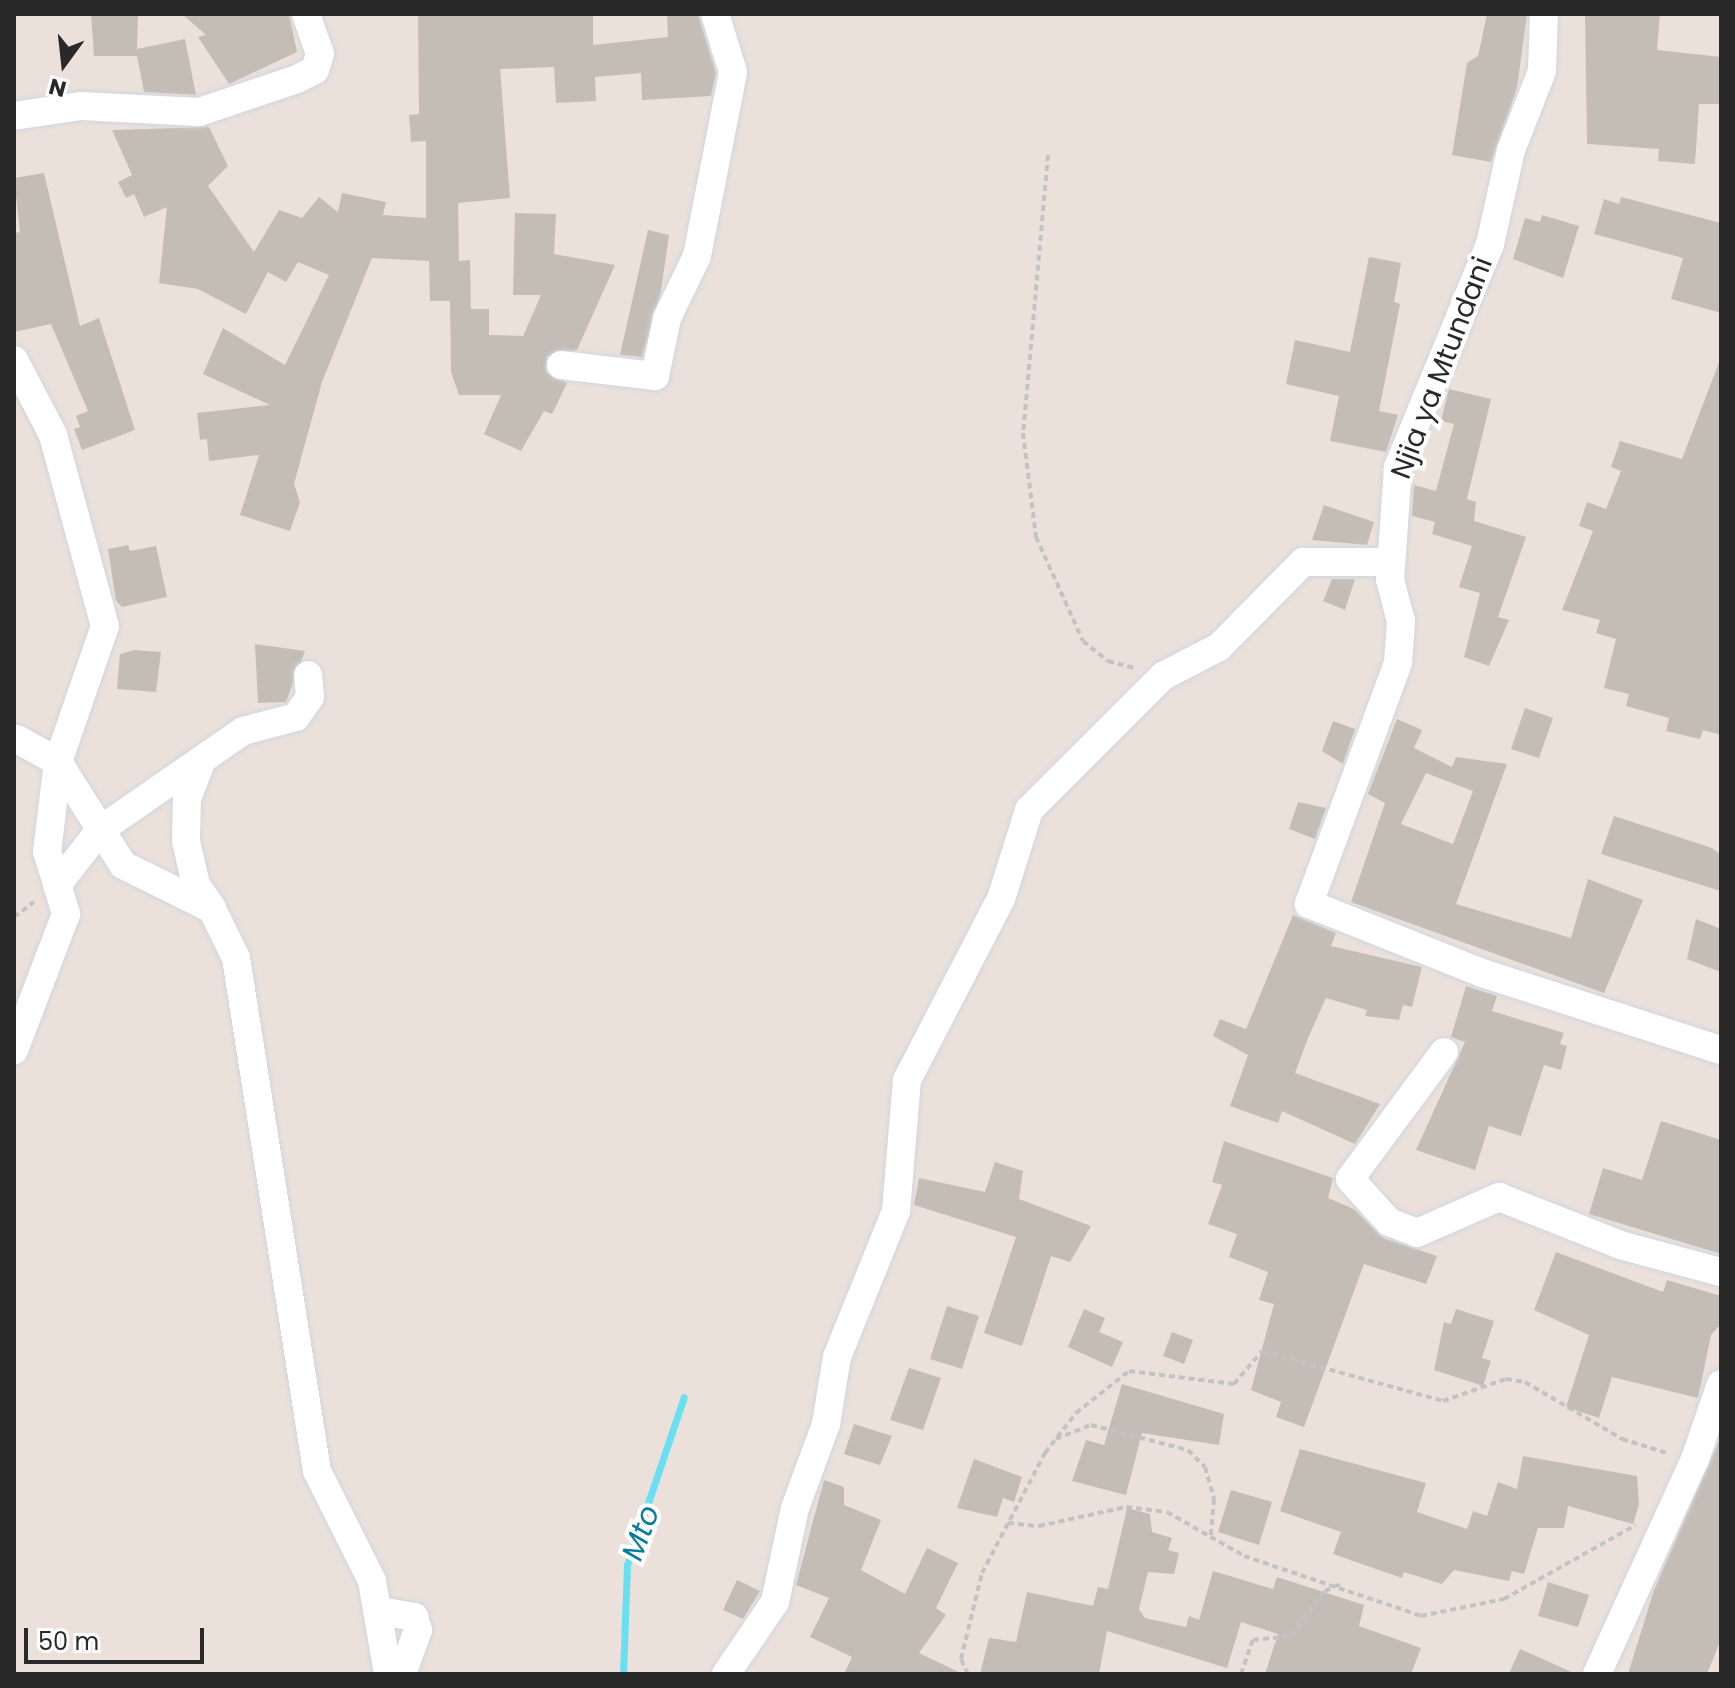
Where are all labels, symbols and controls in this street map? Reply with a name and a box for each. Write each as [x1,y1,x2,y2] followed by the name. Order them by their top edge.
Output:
[24,24,104,104] north arrow
[46,71,70,105] text: N
[1384,252,1500,484] street label: Njia ya Mtundani
[615,1501,667,1565] water label: Mto
[28,1612,208,1662] scale bar
[38,1625,99,1658] text: 50 m

